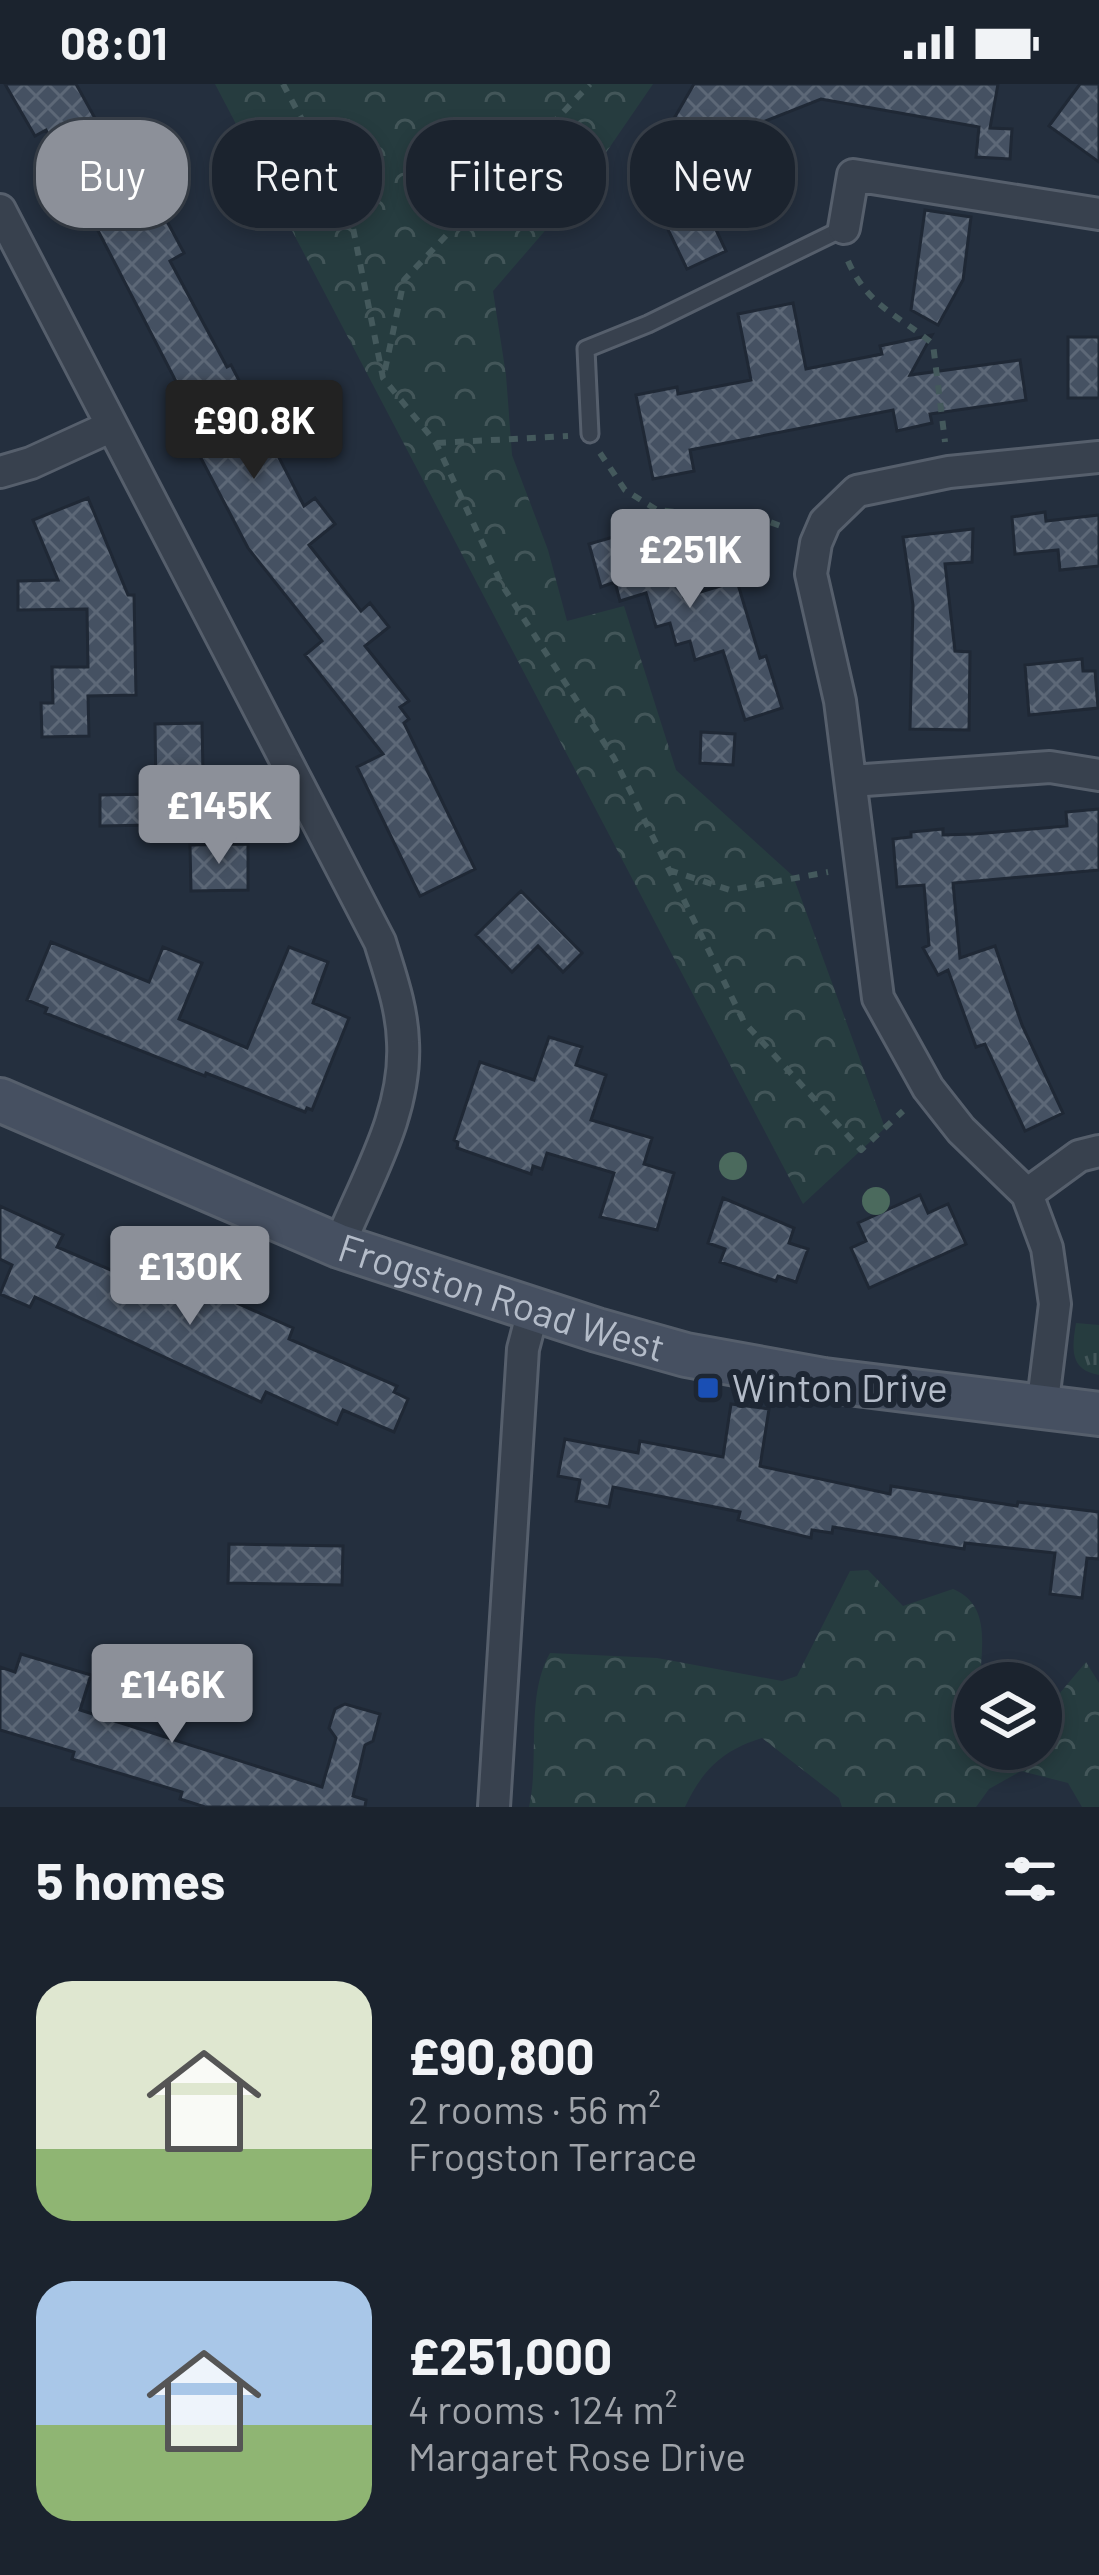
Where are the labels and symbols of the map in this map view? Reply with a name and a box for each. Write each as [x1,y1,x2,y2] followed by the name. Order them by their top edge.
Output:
[156,380,352,482] pin: £90.8K
[606,509,774,611] pin: £251K
[135,765,303,867] pin: £145K
[333,1223,671,1370] street label: Frogston Road West
[106,1226,274,1328] pin: £130K
[732,1363,948,1410] place label: Winton Drive
[695,1375,721,1401] marker: Winton Drive
[88,1644,256,1746] pin: £146K

